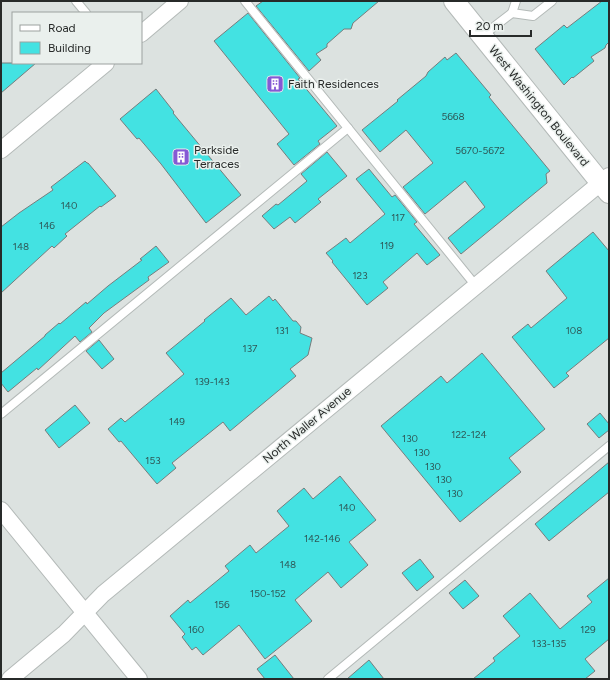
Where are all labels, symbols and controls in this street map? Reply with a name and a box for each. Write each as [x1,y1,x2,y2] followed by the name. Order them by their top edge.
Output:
[12,12,142,64] legend
[470,12,531,38] scale bar
[476,19,504,33] text: 20 m
[48,21,76,35] text: Road
[48,41,91,55] text: Building
[486,43,592,169] street label: West Washington Boulevard
[265,74,285,94] building icon: Faith Residences
[288,77,379,91] place label: Faith Residences
[441,110,465,123] house number: 5668
[194,143,240,171] place label: Parkside Terraces
[455,144,505,157] house number: 5670-5672
[171,147,191,167] building icon: Parkside Terraces
[61,199,77,212] house number: 140
[391,211,405,224] house number: 117
[39,219,55,232] house number: 146
[380,239,394,252] house number: 119
[13,240,29,253] house number: 148
[352,269,368,282] house number: 123
[275,324,289,337] house number: 131
[566,324,582,337] house number: 108
[243,342,258,355] house number: 137
[194,375,230,388] house number: 139-143
[260,384,354,466] street label: North Waller Avenue
[169,415,185,428] house number: 149
[451,428,487,441] house number: 122-124
[402,432,418,445] house number: 130
[414,446,430,459] house number: 130
[145,454,161,467] house number: 153
[425,460,441,473] house number: 130
[436,473,452,486] house number: 130
[447,487,463,500] house number: 130
[339,501,355,514] house number: 140
[304,532,340,545] house number: 142-146
[280,558,296,571] house number: 148
[250,587,286,600] house number: 150-152
[214,598,230,611] house number: 156
[188,623,204,636] house number: 160
[580,623,596,636] house number: 129
[532,637,567,650] house number: 133-135

